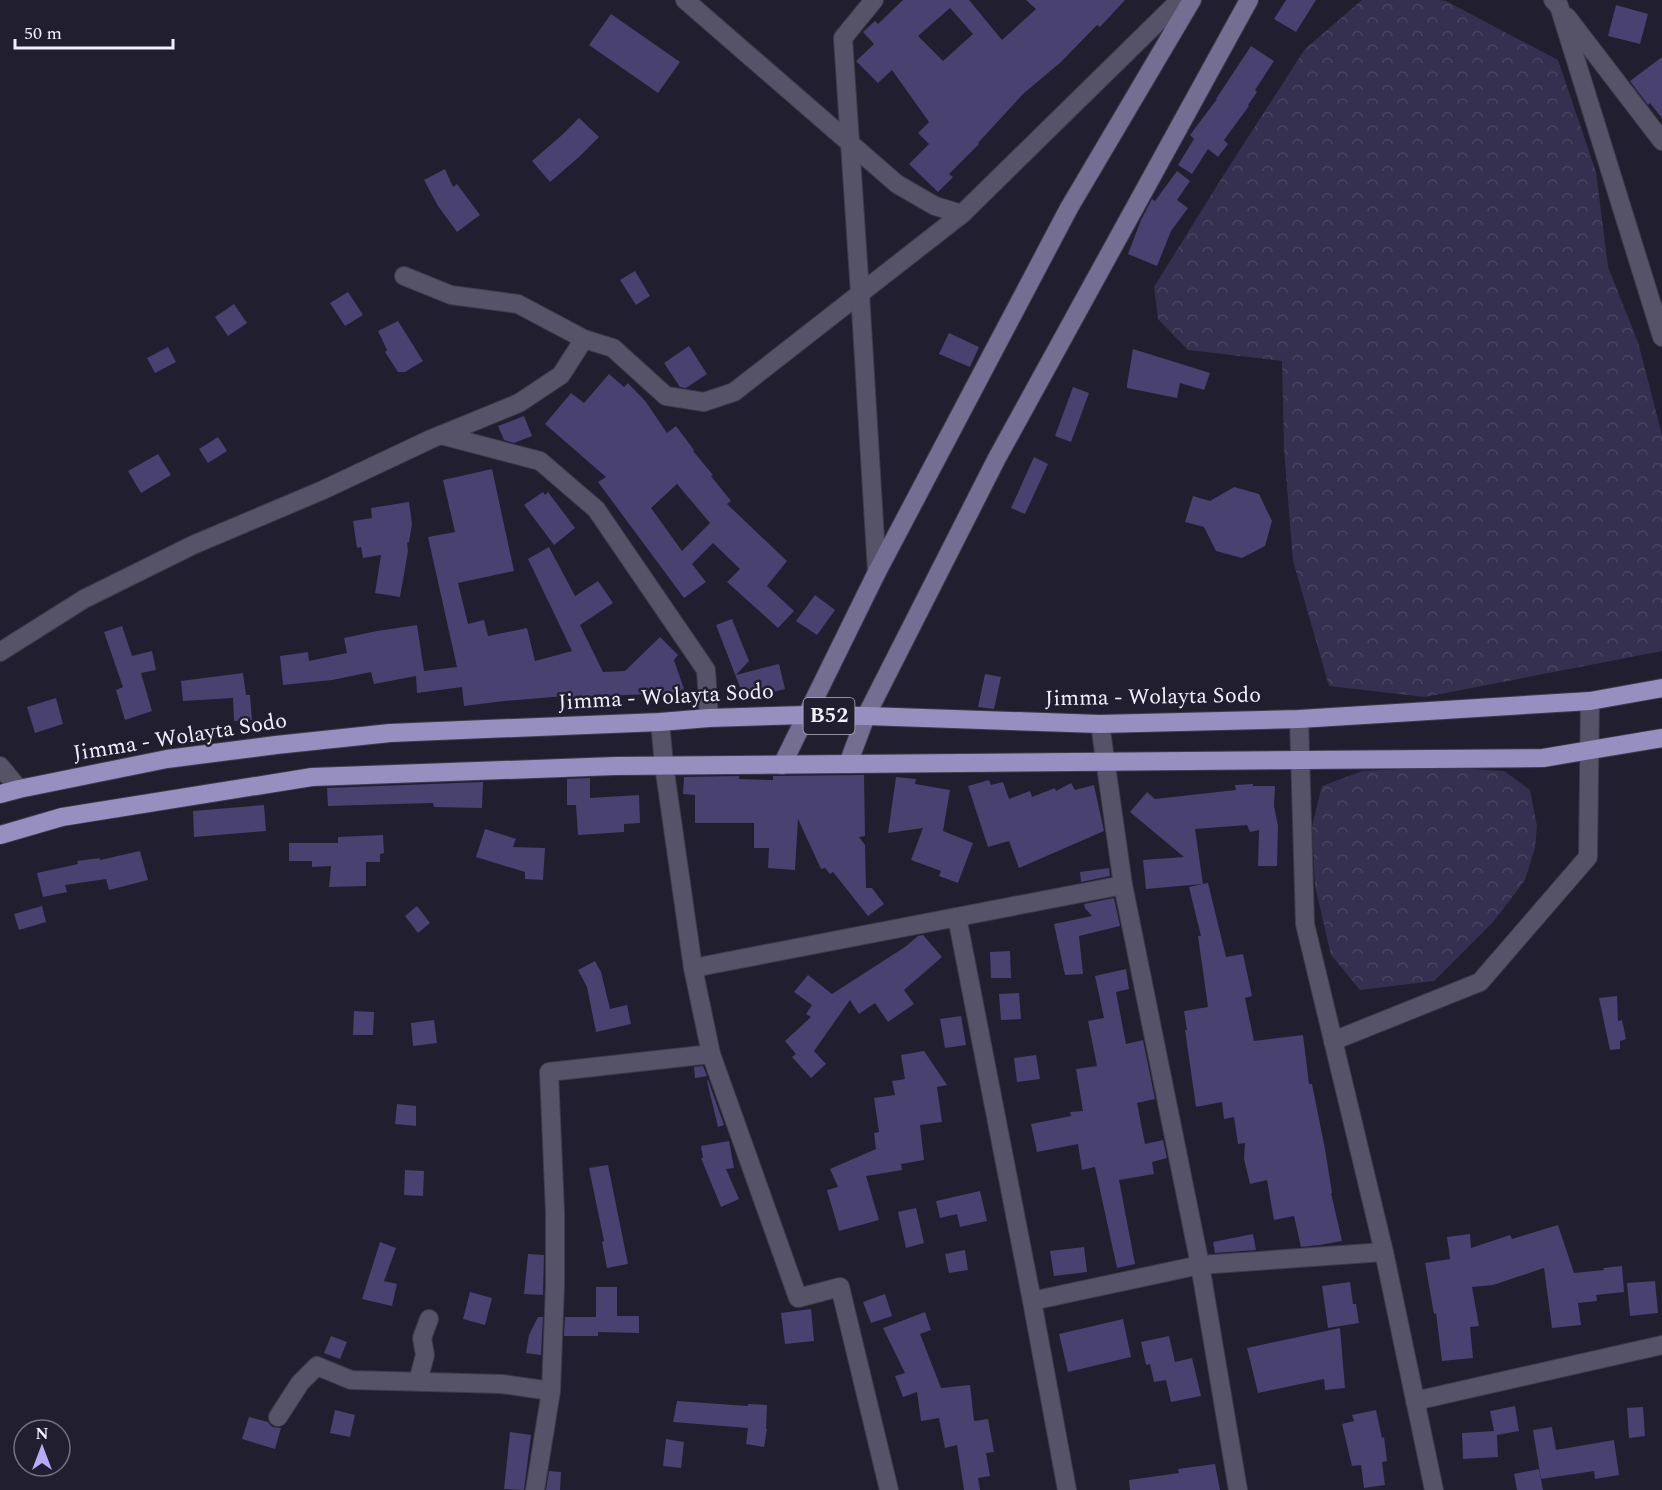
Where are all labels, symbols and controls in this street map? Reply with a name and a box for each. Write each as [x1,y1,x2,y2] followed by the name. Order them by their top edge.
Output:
[15,12,172,50] scale bar
[24,20,62,47] text: 50 m
[557,675,775,719] street label: Jimma - Wolayta Sodo
[1045,679,1261,715] street label: Jimma - Wolayta Sodo
[804,698,854,734] road number: B52
[71,704,289,770] street label: Jimma - Wolayta Sodo
[12,1418,72,1478] north arrow
[35,1422,49,1446] text: N

